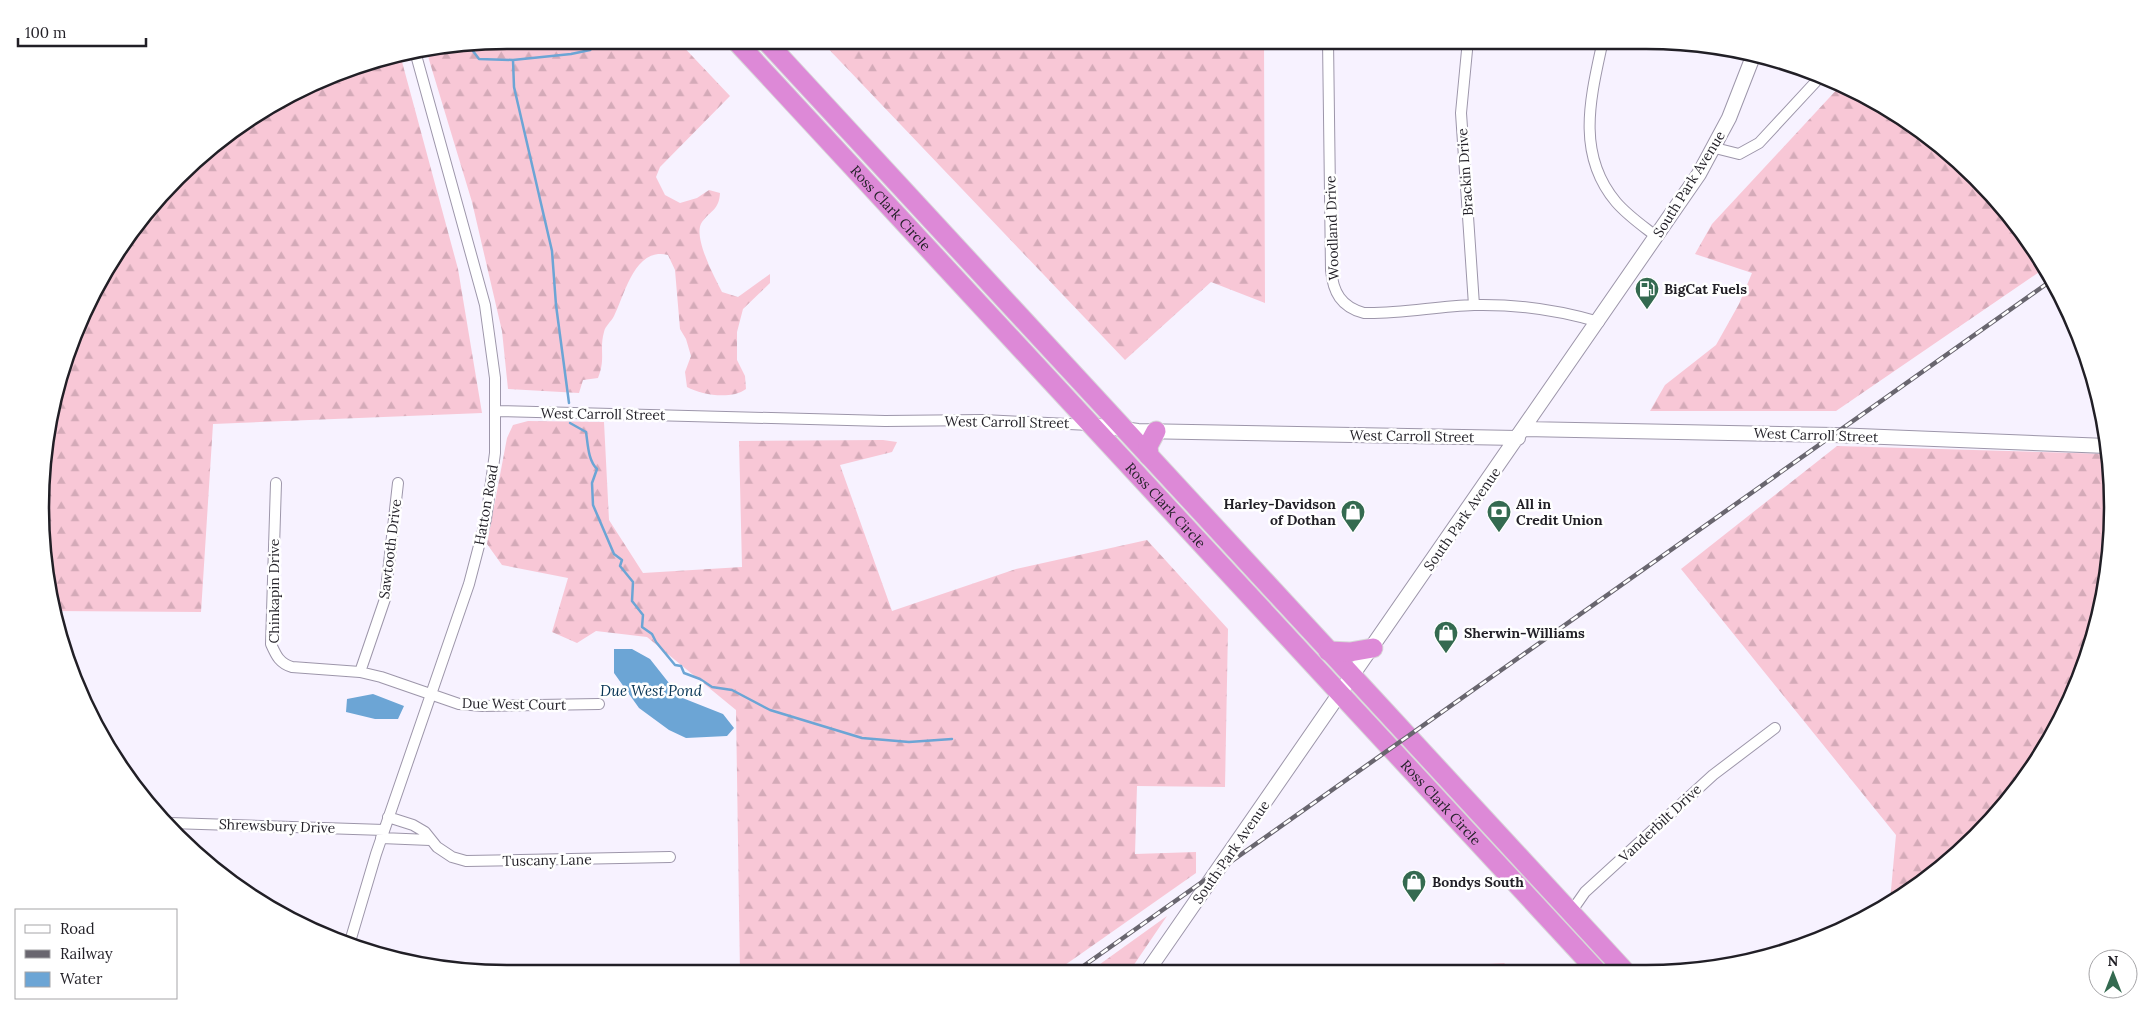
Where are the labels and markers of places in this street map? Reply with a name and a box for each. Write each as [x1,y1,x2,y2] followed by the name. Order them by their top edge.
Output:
[1634,276,1660,310] fuel station icon: BigCat Fuels
[1664,280,1747,298] place label: BigCat Fuels
[1223,495,1336,529] place label: Harley-Davidson of Dothan
[1516,495,1603,529] place label: All in Credit Union
[1340,499,1366,533] shop icon: Harley-Davidson of Dothan
[1486,499,1512,533] bank icon: All in Credit Union
[1433,620,1459,654] shop icon: Sherwin-Williams
[1464,624,1585,642] place label: Sherwin-Williams
[1401,869,1427,903] shop icon: Bondys South
[1432,873,1524,891] place label: Bondys South

